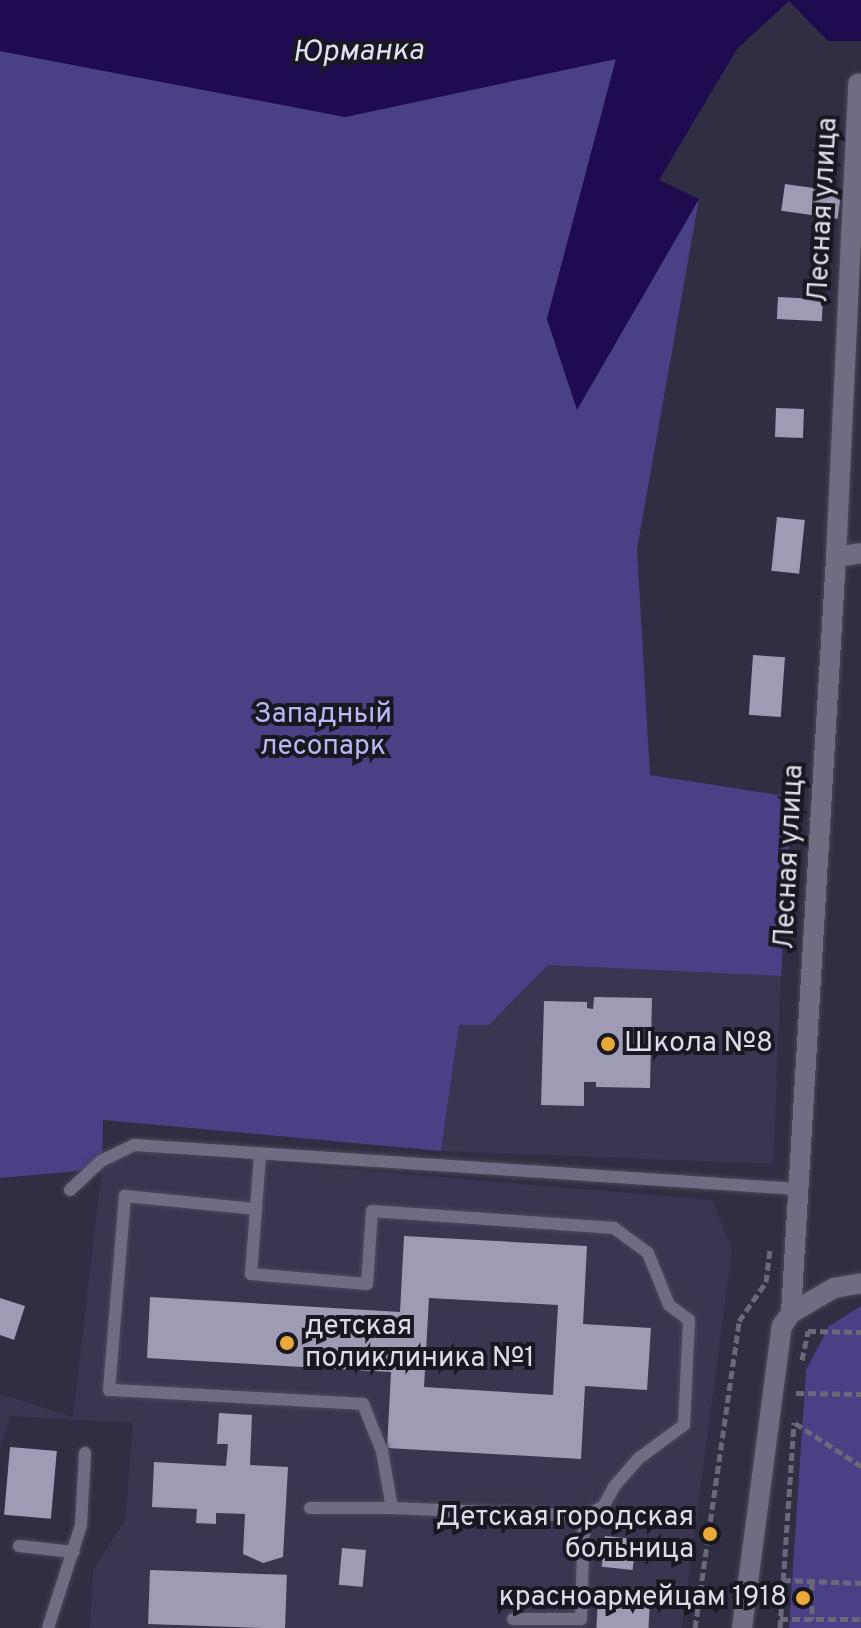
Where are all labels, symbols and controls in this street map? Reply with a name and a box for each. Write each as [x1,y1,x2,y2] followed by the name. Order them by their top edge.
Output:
[292,34,424,72] water label: Юрманка
[802,116,846,304] street label: Лесная улица
[254,698,392,764] park label: Западный лесопарк
[768,763,812,951] street label: Лесная улица
[624,1027,773,1061] place label: Школа №8
[599,1035,617,1053] marker: Школа №8
[305,1310,535,1376] place label: детская поликлиника №1
[276,1332,298,1354] marker: детская поликлиника №1
[436,1501,694,1567] place label: Детская городская больница
[701,1525,719,1543] marker: Детская городская больница
[499,1581,787,1615] place label: красноармейцам 1918
[794,1589,812,1607] marker: красноармейцам 1918

